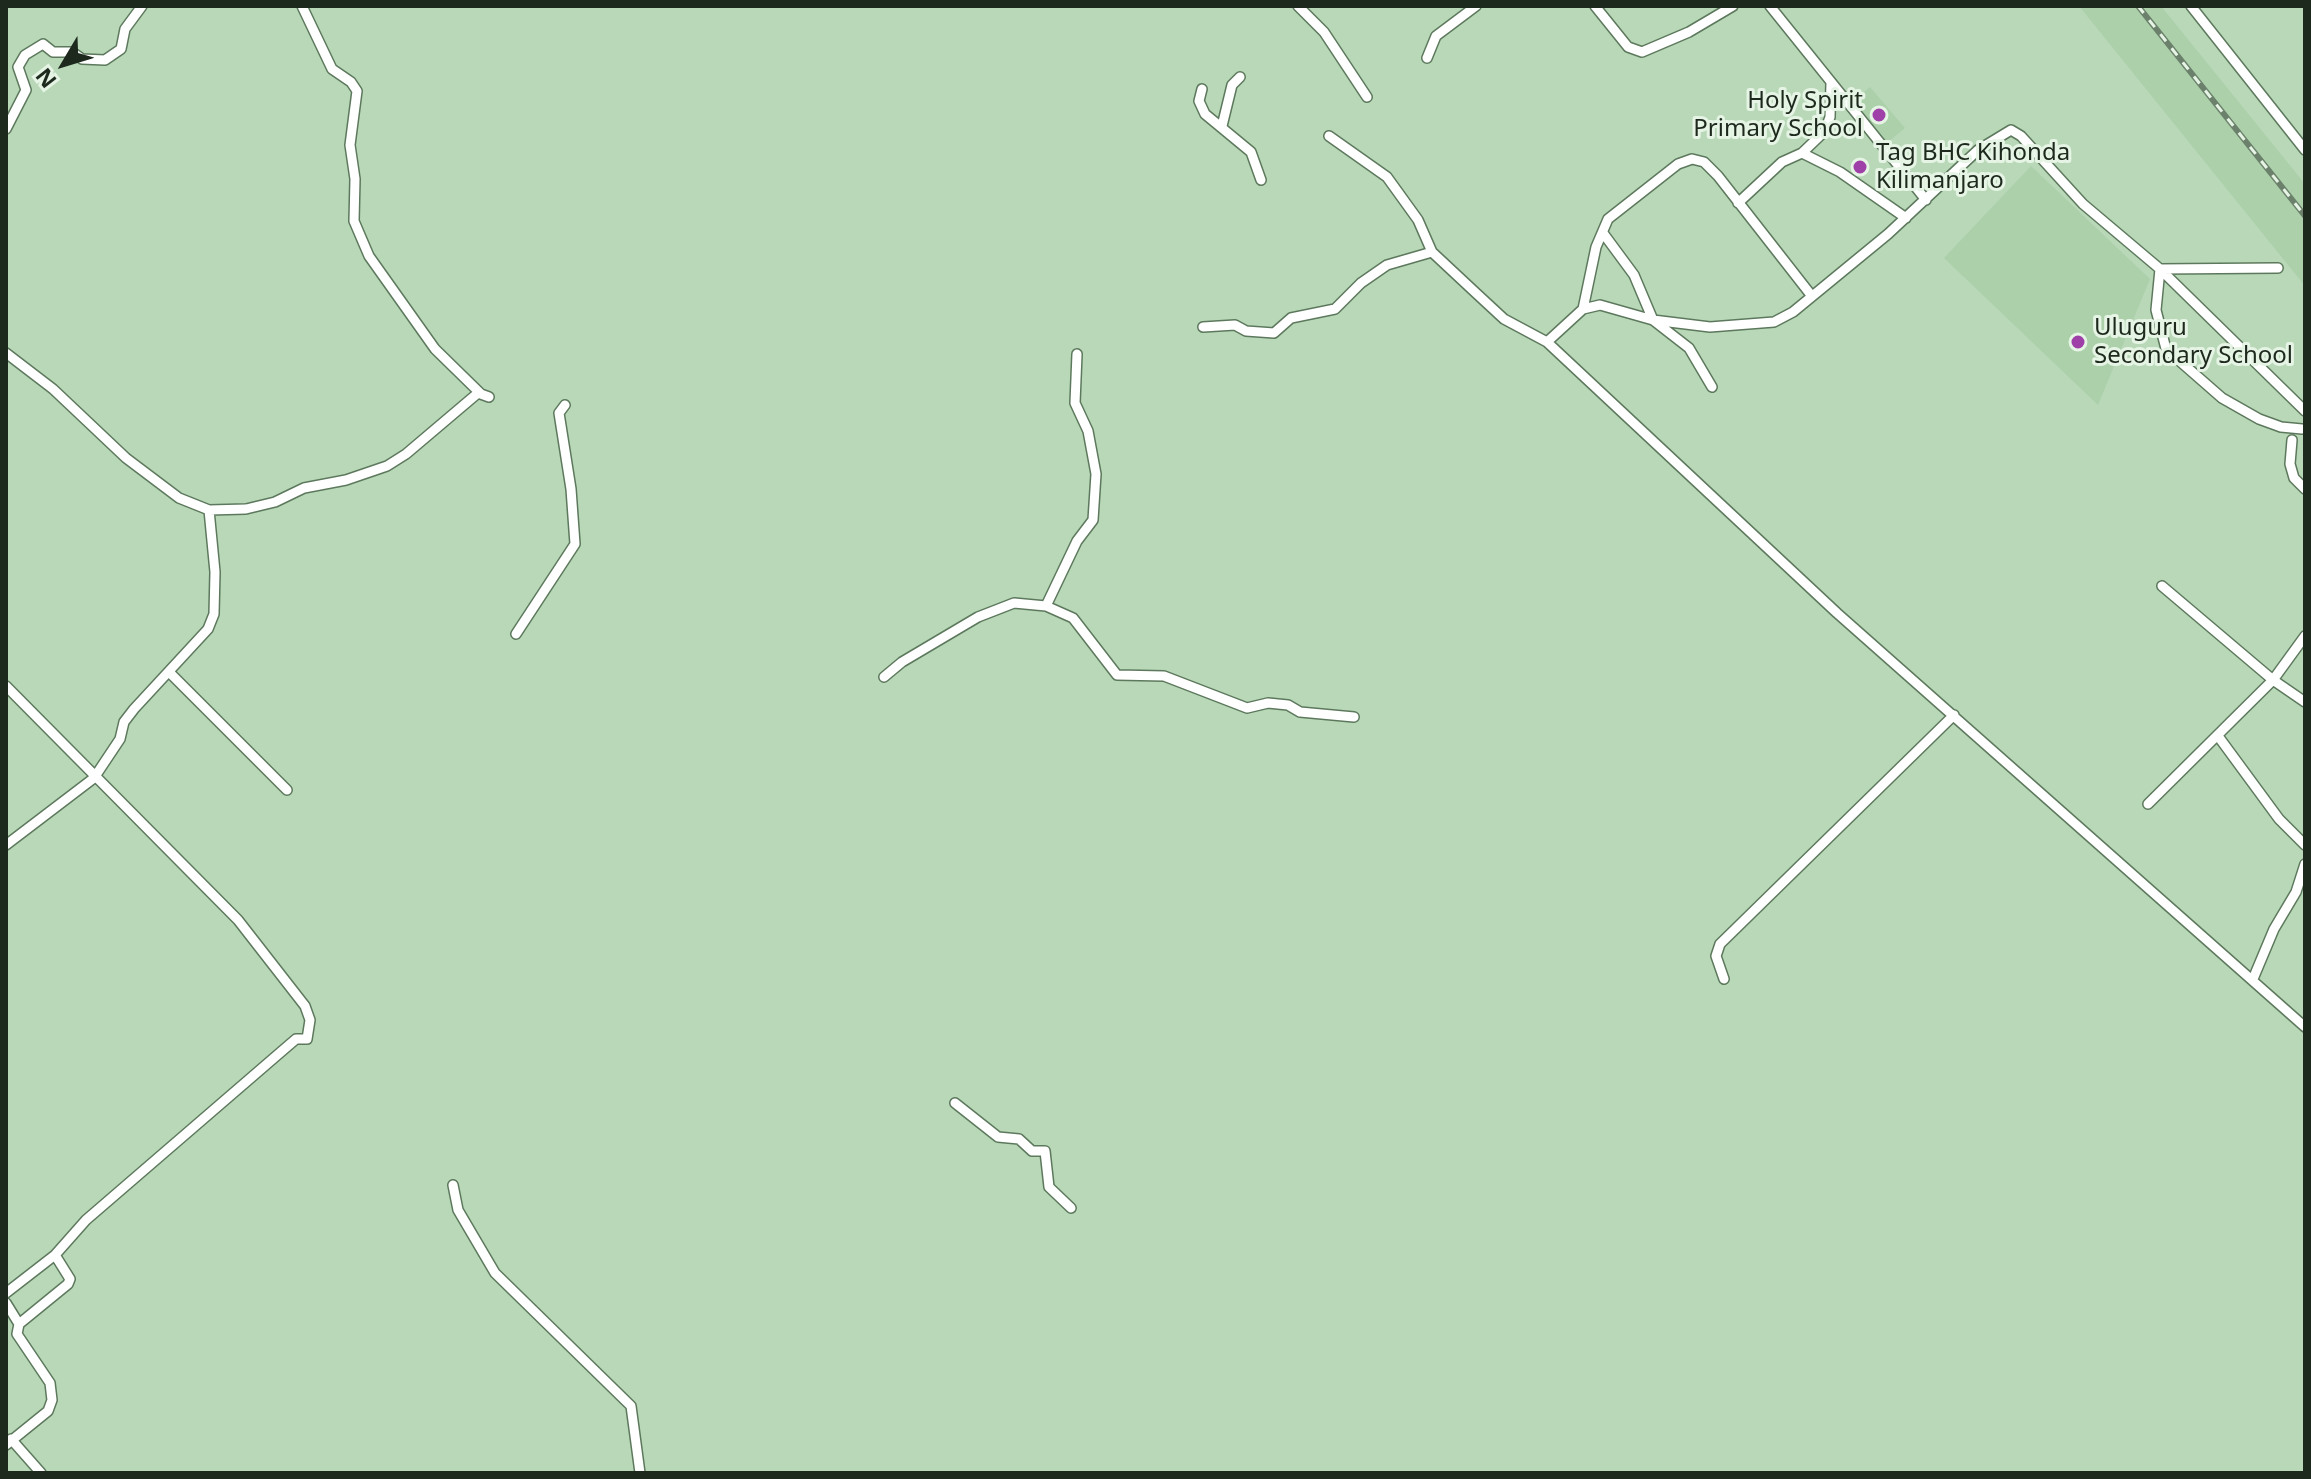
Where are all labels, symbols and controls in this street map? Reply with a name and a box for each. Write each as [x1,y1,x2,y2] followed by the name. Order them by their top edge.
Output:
[24,24,104,104] north arrow
[28,62,62,95] text: N
[1693,87,1863,143] place label: Holy Spirit Primary School
[1870,106,1888,124] marker: Holy Spirit Primary School
[1876,139,2070,195] place label: Tag BHC Kihonda Kilimanjaro
[1851,158,1869,176] marker: Tag BHC Kihonda Kilimanjaro
[2094,314,2293,370] place label: Uluguru Secondary School
[2069,333,2087,351] marker: Uluguru Secondary School

